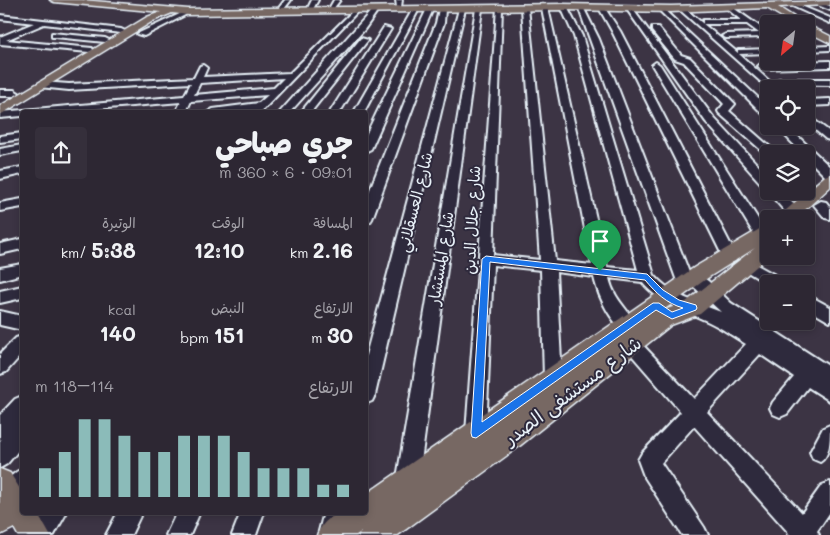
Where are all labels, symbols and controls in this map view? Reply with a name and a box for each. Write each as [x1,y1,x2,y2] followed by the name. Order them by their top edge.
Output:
[760,15,815,70] north arrow
[760,15,815,330] map controls
[760,80,815,135] button: locate
[215,124,353,160] text: جري صباحي
[35,127,87,179] button: share
[760,145,815,200] button: layers
[391,150,441,256] street label: شارع العسقلاني
[219,161,353,182] text: 09:01 · 6 × 360 m
[458,165,486,275] street label: شارع جلال الدين
[422,210,460,308] street label: شارع المستشار
[760,210,815,265] button: +
[102,213,136,232] text: الوتيرة
[212,213,244,232] text: الوقت
[313,213,353,232] text: المسافة
[579,220,621,271] pin
[586,227,614,255] icon: arrive
[91,236,136,263] text: 5:38
[194,236,244,263] text: 12:10
[313,236,353,263] text: 2.16
[61,243,91,262] text: /km
[290,243,313,262] text: km
[760,275,815,330] button: −
[211,298,244,317] text: النبض
[314,298,353,317] text: الارتفاع
[108,300,136,319] text: kcal
[100,319,136,346] text: 140
[213,321,244,348] text: 151
[327,321,353,348] text: 30
[180,328,213,347] text: bpm
[311,328,327,347] text: m
[496,330,647,453] street label: شارع مستشفى الصدر
[35,375,114,396] text: 114–118 m
[308,376,353,397] text: الارتفاع

